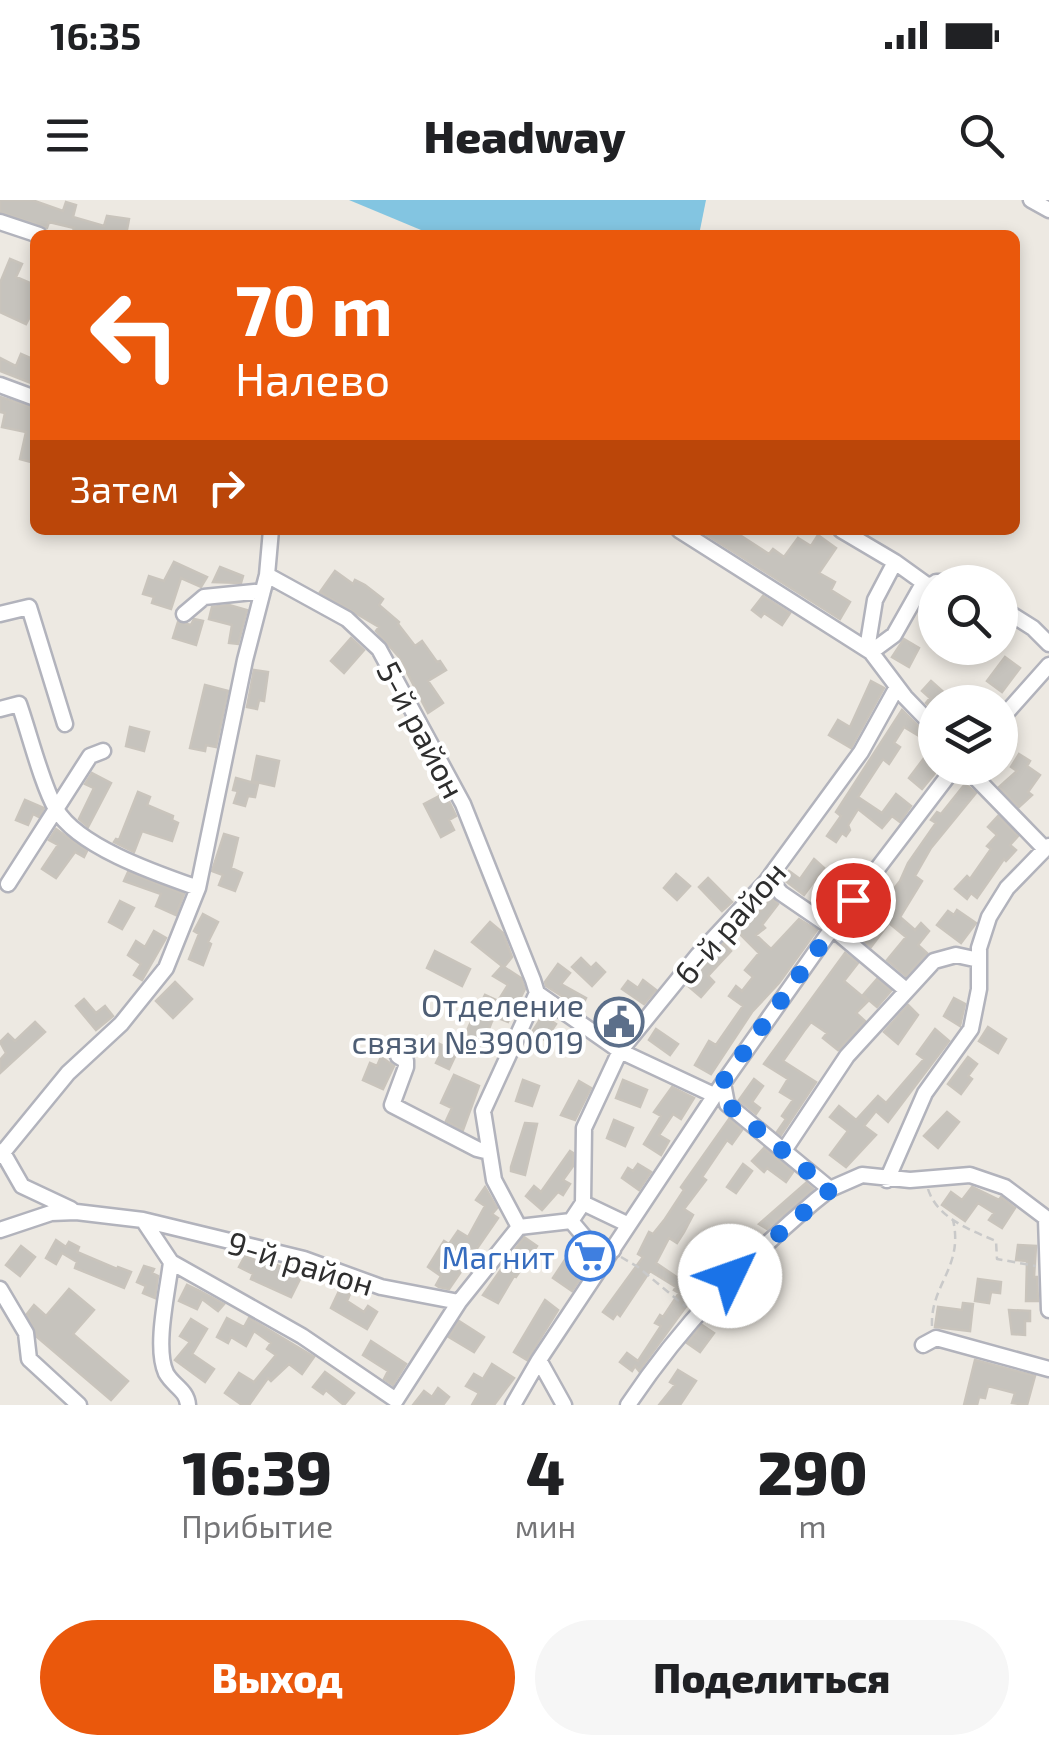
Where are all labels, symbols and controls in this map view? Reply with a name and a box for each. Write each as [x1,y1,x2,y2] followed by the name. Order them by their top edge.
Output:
[50,12,141,58] text: 16:35
[40,108,95,163] icon: menu
[423,108,626,162] text: Headway
[954,108,1009,163] icon: search
[235,266,393,350] text: 70 m
[70,270,200,400] icon: left
[235,351,390,405] text: Налево
[199,460,254,515] icon: right
[70,465,179,511] text: Затем
[918,565,1018,785] map controls
[918,565,1018,665] button: search
[370,654,474,804] street label: 5-й район
[918,685,1018,785] button: layers
[665,853,793,991] street label: 6-й район
[811,858,896,943] pin
[826,873,881,928] icon: arrive
[351,985,584,1060] place label: Отделение связи №390019
[593,996,645,1048] public building icon: Отделение связи №390019
[223,1222,379,1302] street label: 9-й район
[678,1224,782,1328] position arrow
[564,1230,616,1282] supermarket icon: Магнит
[441,1237,555,1275] place label: Магнит
[183,1435,332,1507] text: 16:39
[526,1435,565,1507] text: 4
[757,1435,868,1507] text: 290
[181,1506,333,1544] text: Прибытие
[515,1506,576,1544] text: мин
[798,1506,827,1544] text: m
[40,1620,515,1735] button: Выход
[535,1620,1009,1735] button: Поделиться

